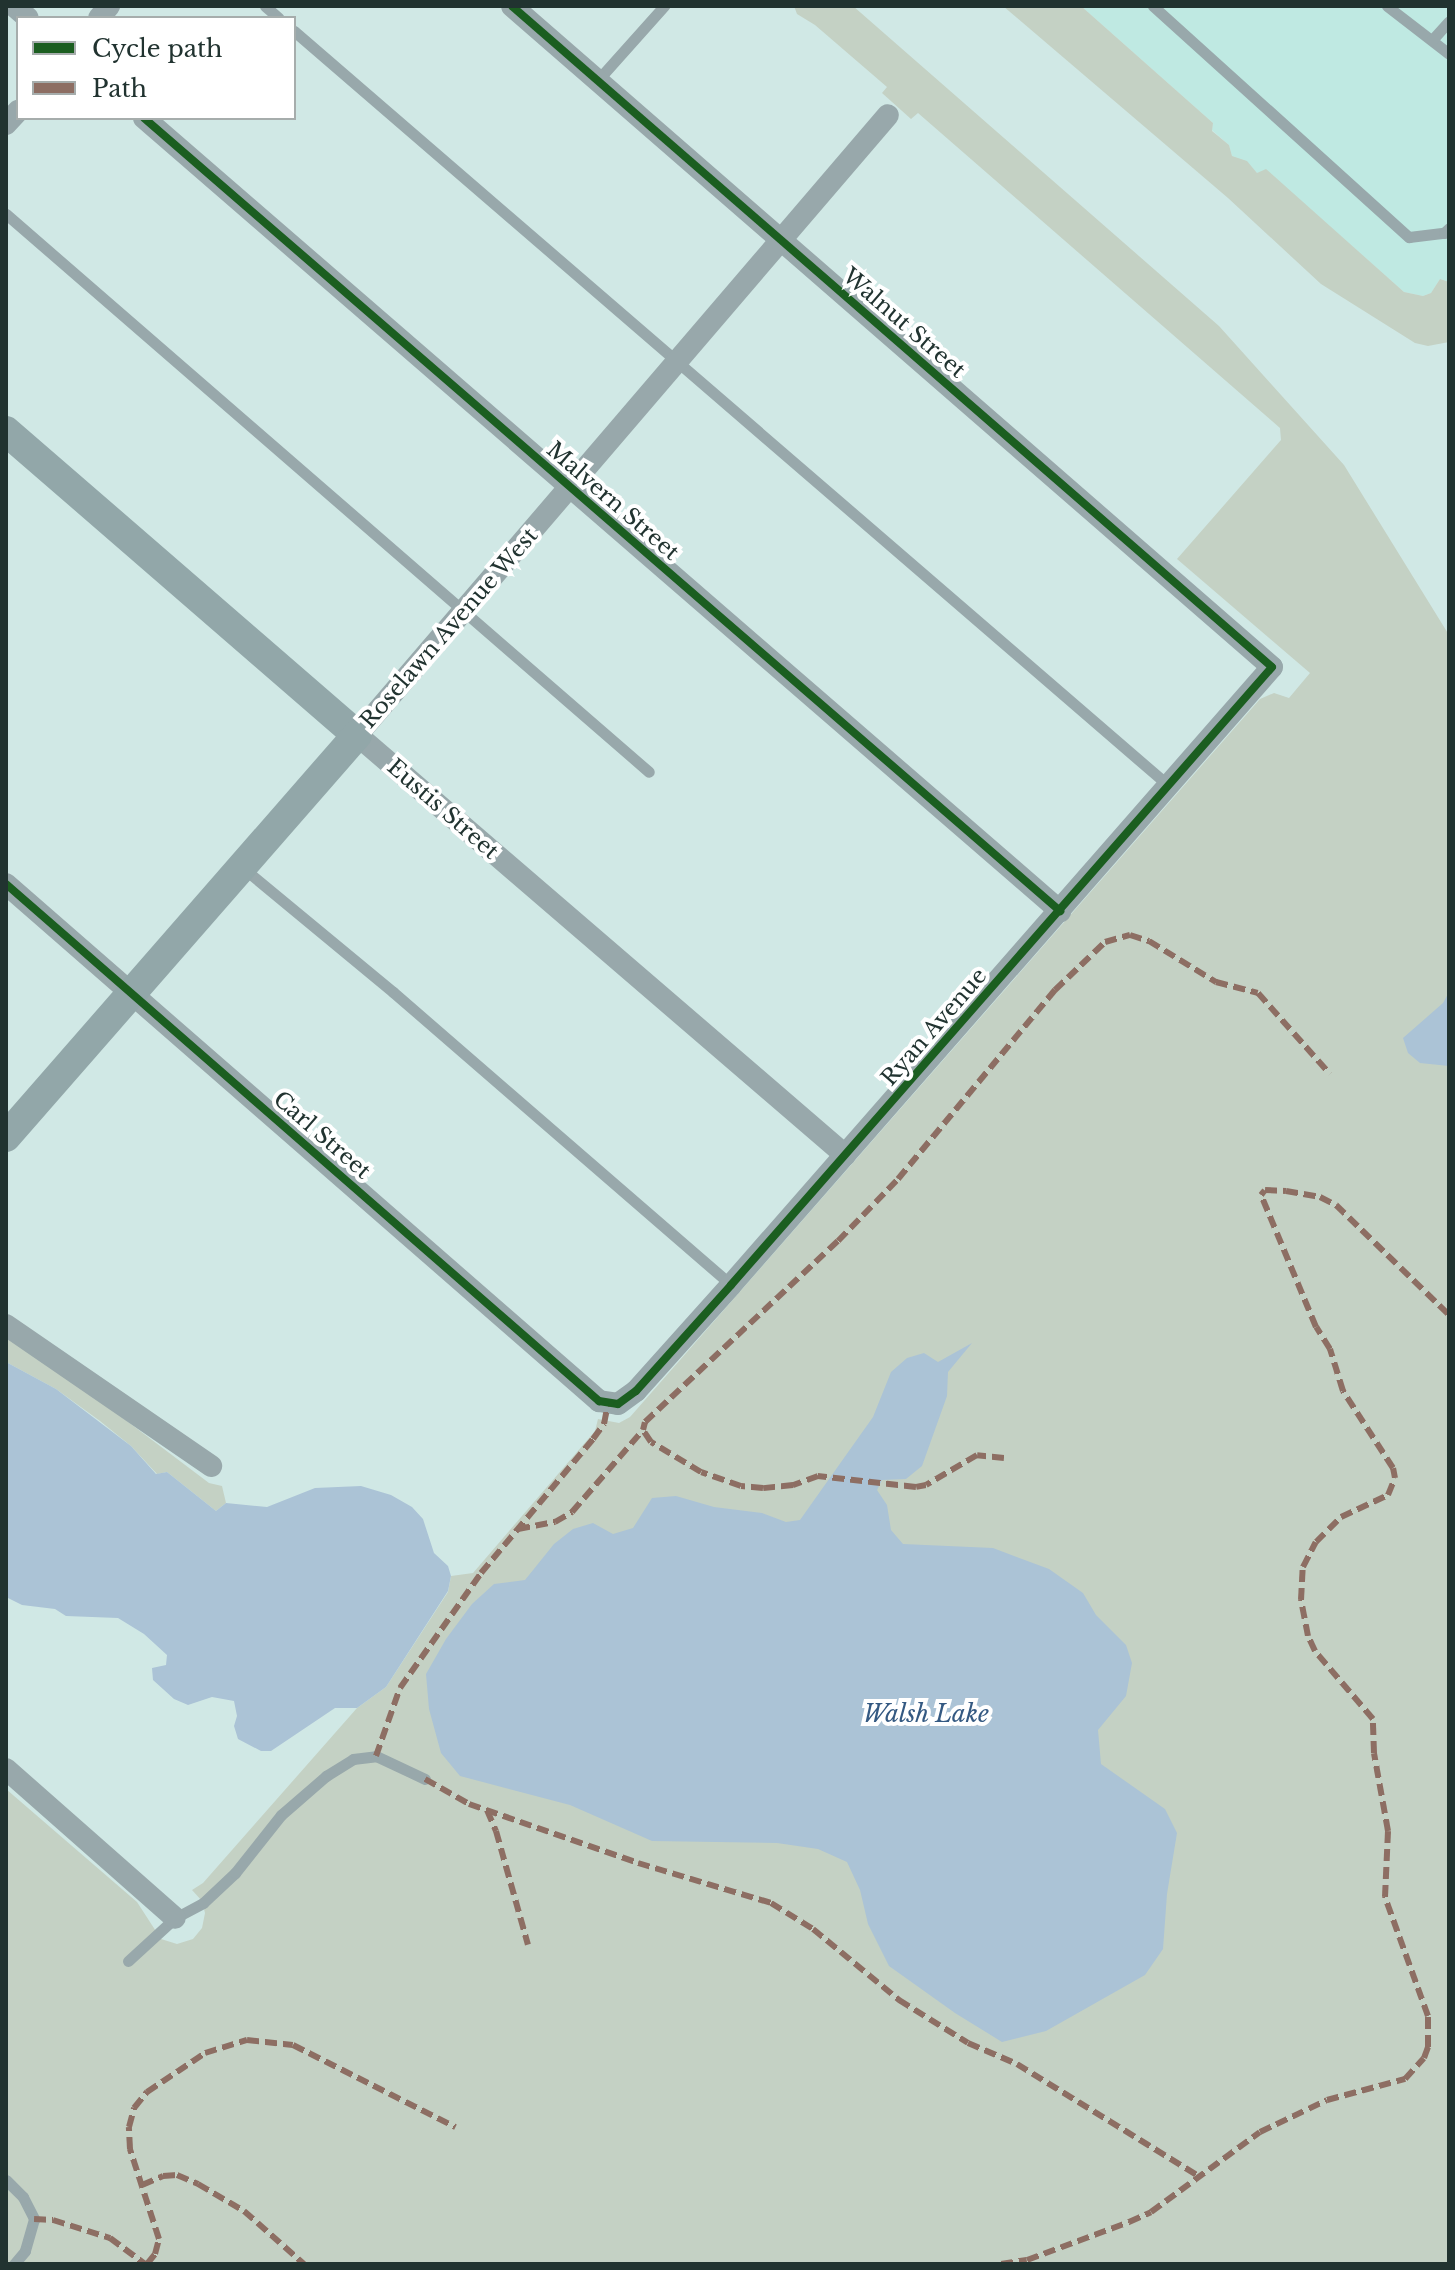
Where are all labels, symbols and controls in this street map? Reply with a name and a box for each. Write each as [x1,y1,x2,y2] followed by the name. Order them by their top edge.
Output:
[16,16,296,120] legend
[92,34,223,63] text: Cycle path
[92,74,147,103] text: Path
[837,263,971,383] street label: Walnut Street
[541,436,685,566] street label: Malvern Street
[354,522,544,734] street label: Roselawn Avenue West
[382,753,504,865] street label: Eustis Street
[876,963,992,1091] street label: Ryan Avenue
[268,1086,376,1184] street label: Carl Street
[863,1700,989,1728] water label: Walsh Lake

